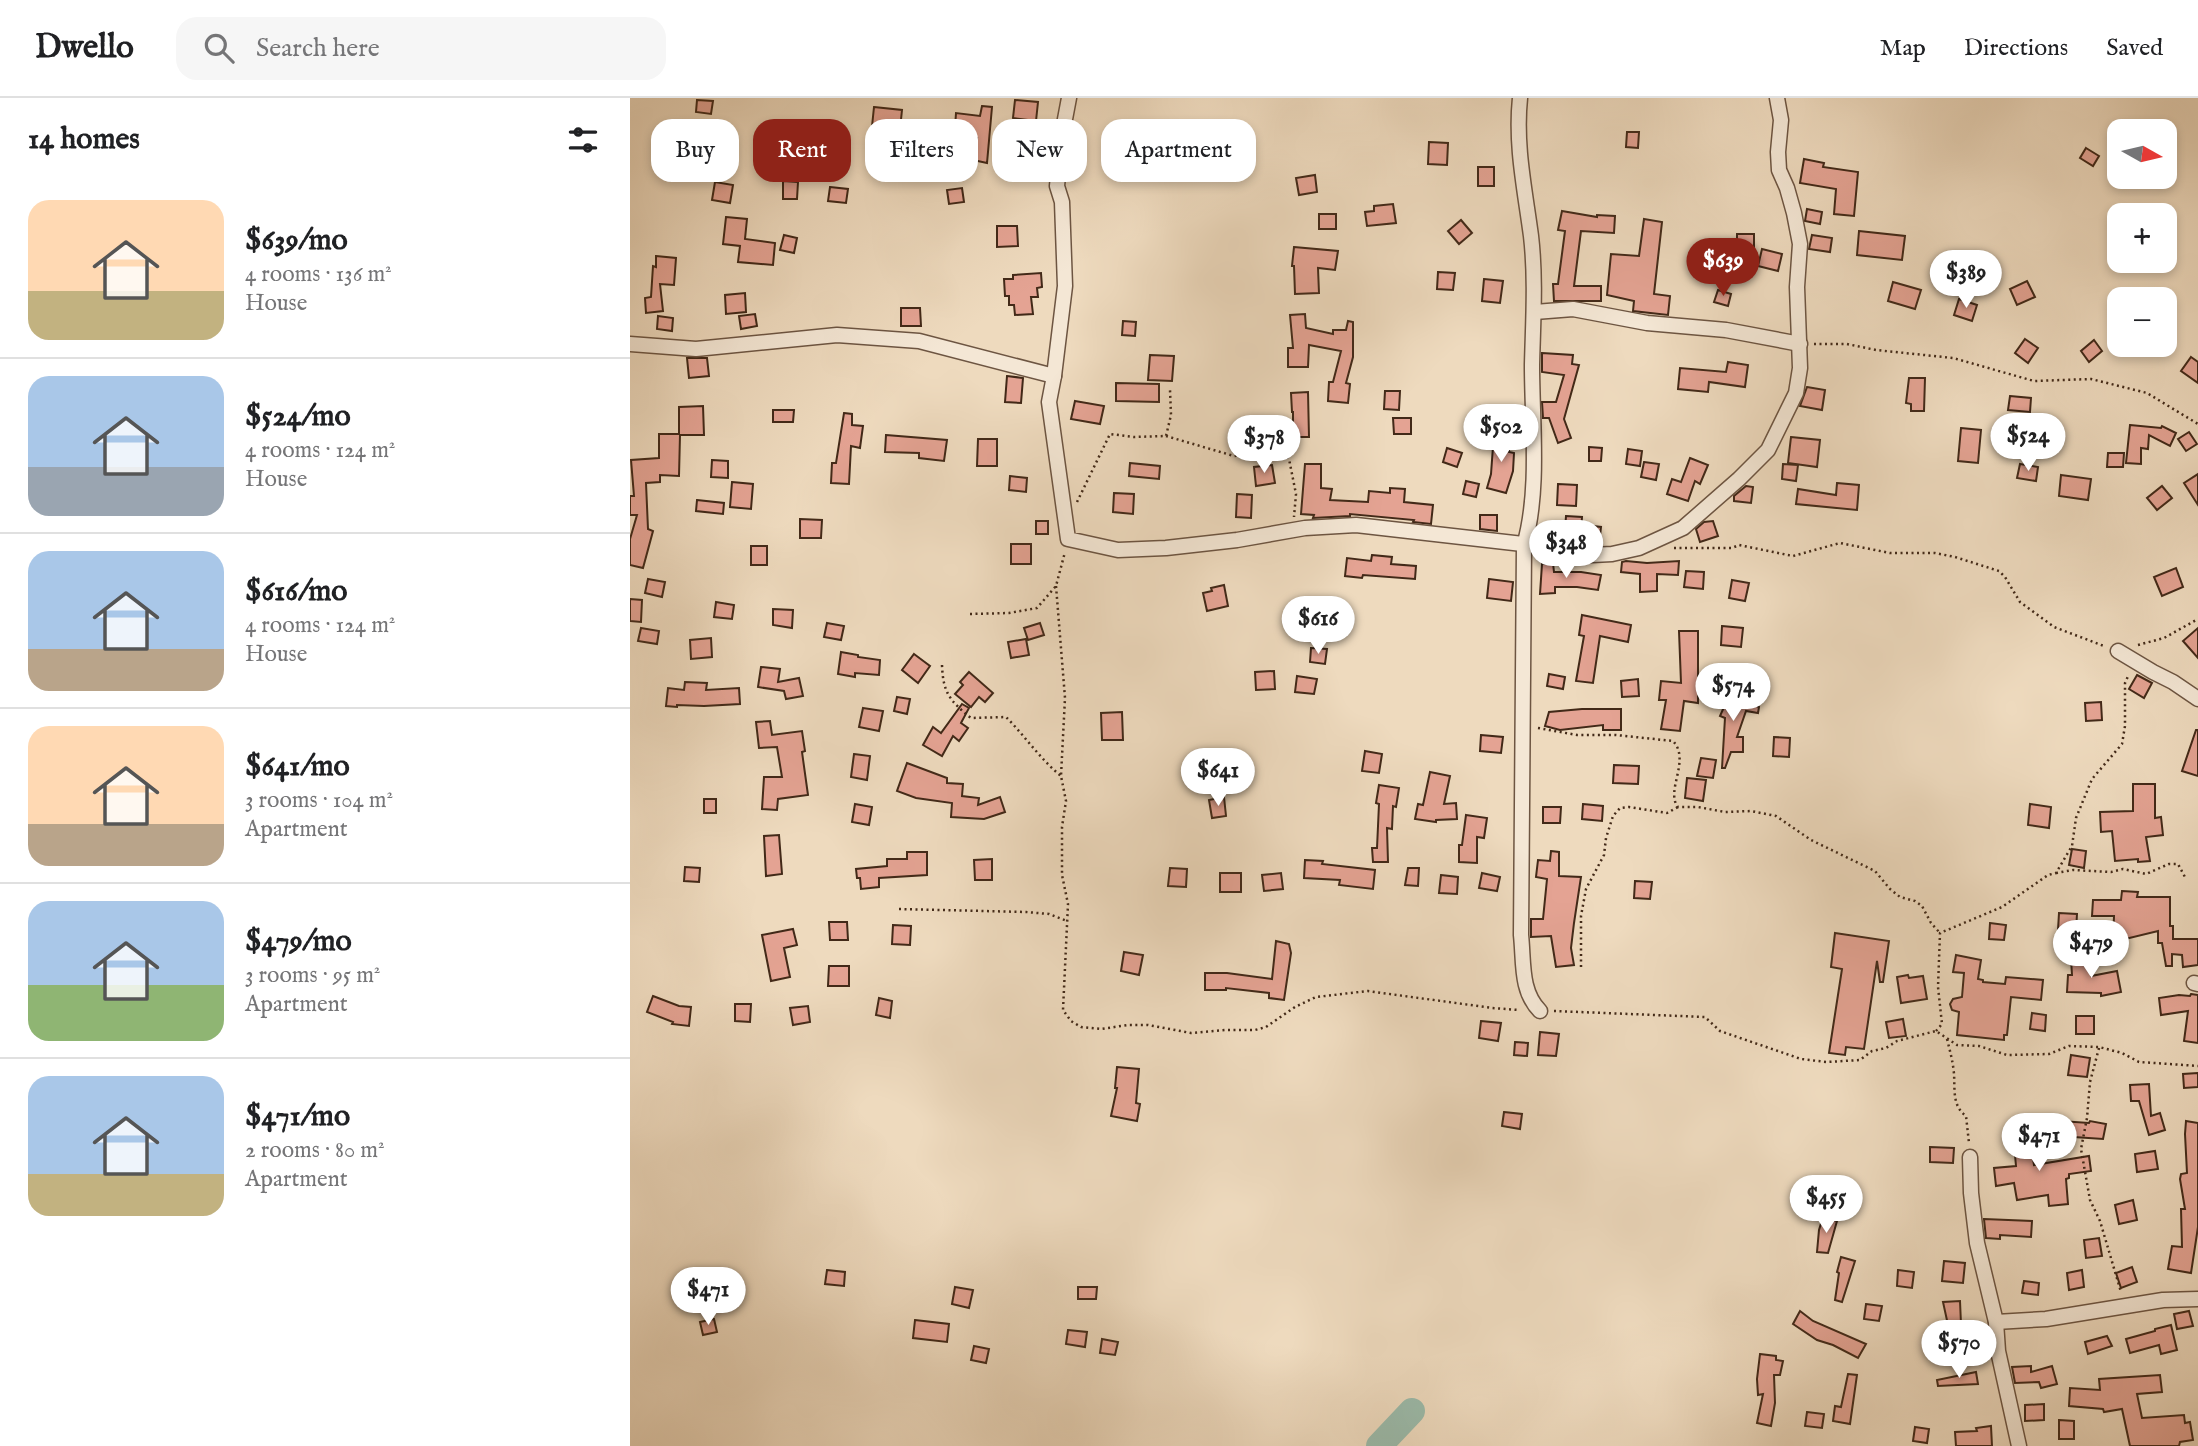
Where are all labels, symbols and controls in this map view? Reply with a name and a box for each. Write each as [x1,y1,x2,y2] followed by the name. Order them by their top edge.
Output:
[176,17,666,80] search box
[35,27,134,69] text: Dwello
[200,29,238,67] icon: search
[256,32,380,65] text: Search here
[1880,33,1926,64] text: Map
[1964,33,2068,64] text: Directions
[2106,33,2163,64] text: Saved
[651,119,739,182] chip: Buy
[753,119,851,182] chip: Rent
[865,119,978,182] chip: Filters
[992,119,1087,182] chip: New
[1101,119,1256,182] chip: Apartment
[2107,119,2177,189] north arrow
[2107,119,2177,357] map controls
[28,121,140,159] text: 14 homes
[564,121,602,159] icon: filters
[2107,203,2177,273] button: +
[245,222,348,260] text: $639/mo
[84,228,168,312] icon: home
[1682,238,1764,298] pin: $639
[1702,246,1744,275] text: $639
[1925,250,2007,310] pin: $389
[1946,258,1986,287] text: $389
[245,260,392,289] text: 4 rooms · 136 m²
[2107,287,2177,357] button: −
[245,289,307,318] text: House
[245,398,351,436] text: $524/mo
[84,404,168,488] icon: home
[1460,404,1542,464] pin: $502
[1479,412,1523,441] text: $502
[1987,414,2069,473] pin: $524
[1223,416,1305,475] pin: $378
[2006,421,2050,450] text: $524
[1243,423,1285,452] text: $378
[245,436,395,465] text: 4 rooms · 124 m²
[245,465,307,494] text: House
[1525,520,1607,580] pin: $348
[1545,528,1587,557] text: $348
[245,573,347,611] text: $616/mo
[84,579,168,663] icon: home
[1277,596,1359,656] pin: $616
[1298,604,1338,633] text: $616
[245,611,395,640] text: 4 rooms · 124 m²
[245,640,307,669] text: House
[1692,664,1774,723] pin: $574
[1711,671,1755,700] text: $574
[245,748,350,786] text: $641/mo
[1177,748,1259,808] pin: $641
[84,754,168,838] icon: home
[1197,756,1239,785] text: $641
[245,786,393,815] text: 3 rooms · 104 m²
[245,815,348,844] text: Apartment
[2050,920,2132,980] pin: $479
[245,923,352,961] text: $479/mo
[2069,928,2113,957] text: $479
[84,929,168,1013] icon: home
[245,961,380,990] text: 3 rooms · 95 m²
[245,990,348,1019] text: Apartment
[245,1098,350,1136] text: $471/mo
[84,1104,168,1188] icon: home
[1998,1114,2080,1173] pin: $471
[2018,1121,2060,1150] text: $471
[245,1136,385,1165] text: 2 rooms · 80 m²
[245,1165,348,1194] text: Apartment
[1785,1176,1867,1235] pin: $455
[1806,1183,1846,1212] text: $455
[667,1268,749,1327] pin: $471
[687,1275,729,1304] text: $471
[1918,1320,2000,1380] pin: $570
[1937,1328,1981,1357] text: $570

